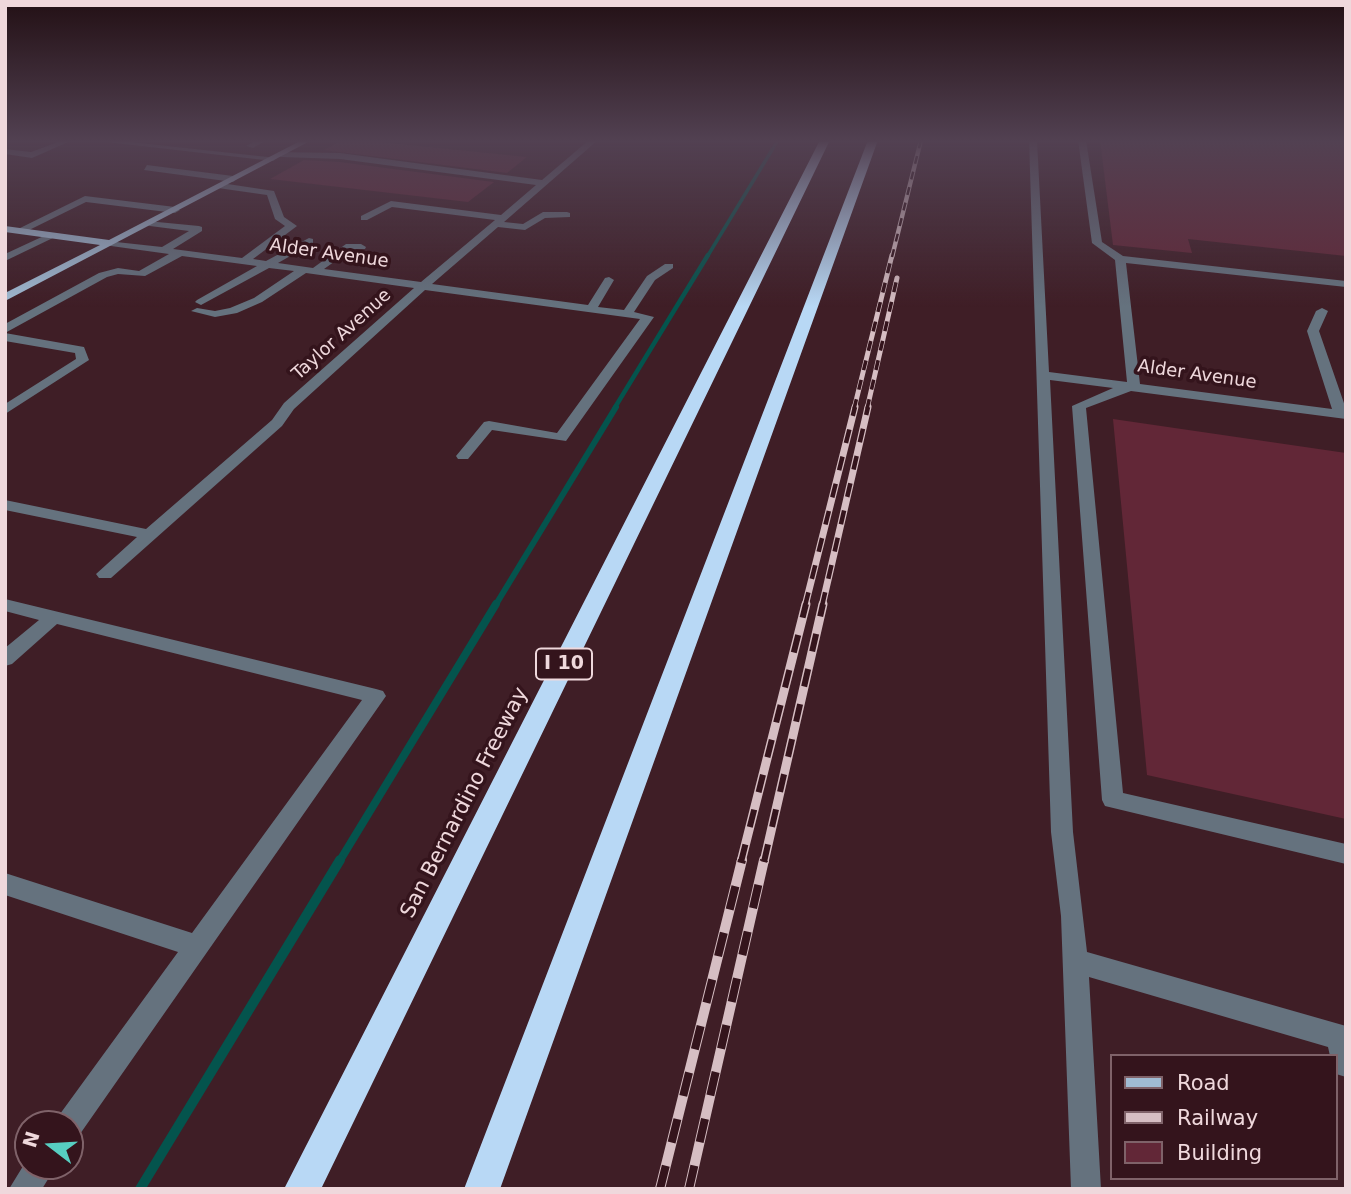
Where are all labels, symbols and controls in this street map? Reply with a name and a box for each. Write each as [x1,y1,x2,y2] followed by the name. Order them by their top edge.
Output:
[268,235,390,273] street label: Alder Avenue
[288,285,396,385] street label: Taylor Avenue
[1136,356,1258,394] street label: Alder Avenue
[536,649,592,680] road number: I 10
[396,684,534,922] street label: San Bernardino Freeway
[1110,1054,1337,1180] legend
[1177,1071,1230,1095] text: Road
[1177,1106,1258,1130] text: Railway
[14,1110,84,1180] north arrow
[18,1129,44,1150] text: N
[1177,1141,1262,1165] text: Building

